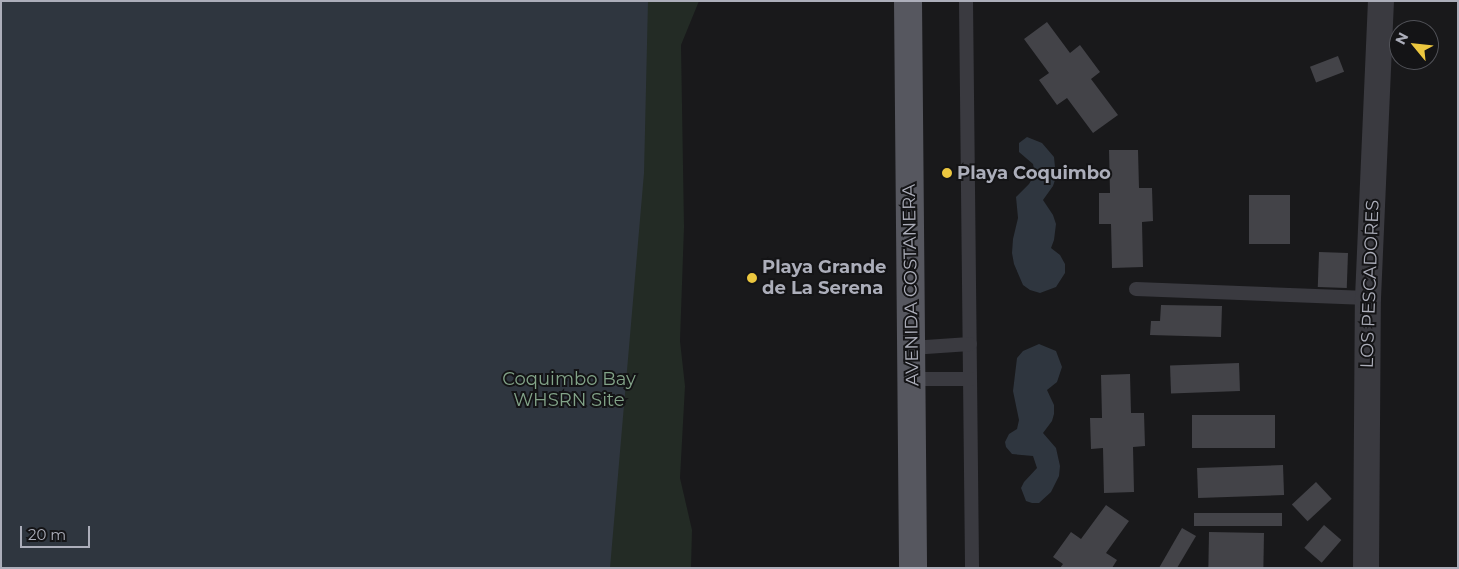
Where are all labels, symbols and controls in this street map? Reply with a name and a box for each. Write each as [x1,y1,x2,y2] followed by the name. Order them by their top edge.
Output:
[1389,20,1439,70] north arrow
[1391,29,1412,48] text: N
[957,162,1111,184] place label: Playa Coquimbo
[941,167,953,179] marker: Playa Coquimbo
[898,184,924,386] street label: AVENIDA COSTANERA
[1356,199,1384,369] street label: LOS PESCADORES
[762,257,886,300] place label: Playa Grande de La Serena
[746,272,758,284] marker: Playa Grande de La Serena
[502,369,636,412] park label: Coquimbo Bay WHSRN Site
[22,516,92,548] scale bar
[28,525,66,544] text: 20 m

